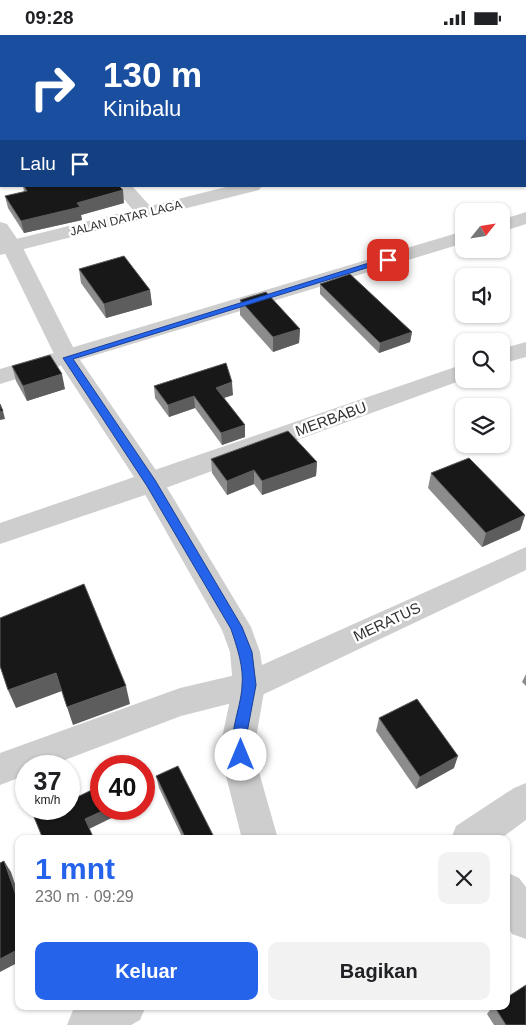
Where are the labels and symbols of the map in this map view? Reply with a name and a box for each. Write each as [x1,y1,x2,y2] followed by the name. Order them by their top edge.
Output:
[69,197,183,239] street label: JALAN DATAR LAGA
[455,203,510,257] north arrow
[367,239,409,281] pin
[293,398,369,439] street label: MERBABU
[350,599,423,645] street label: MERATUS
[214,728,266,780] position arrow
[90,755,155,820] speed limit sign: 40

